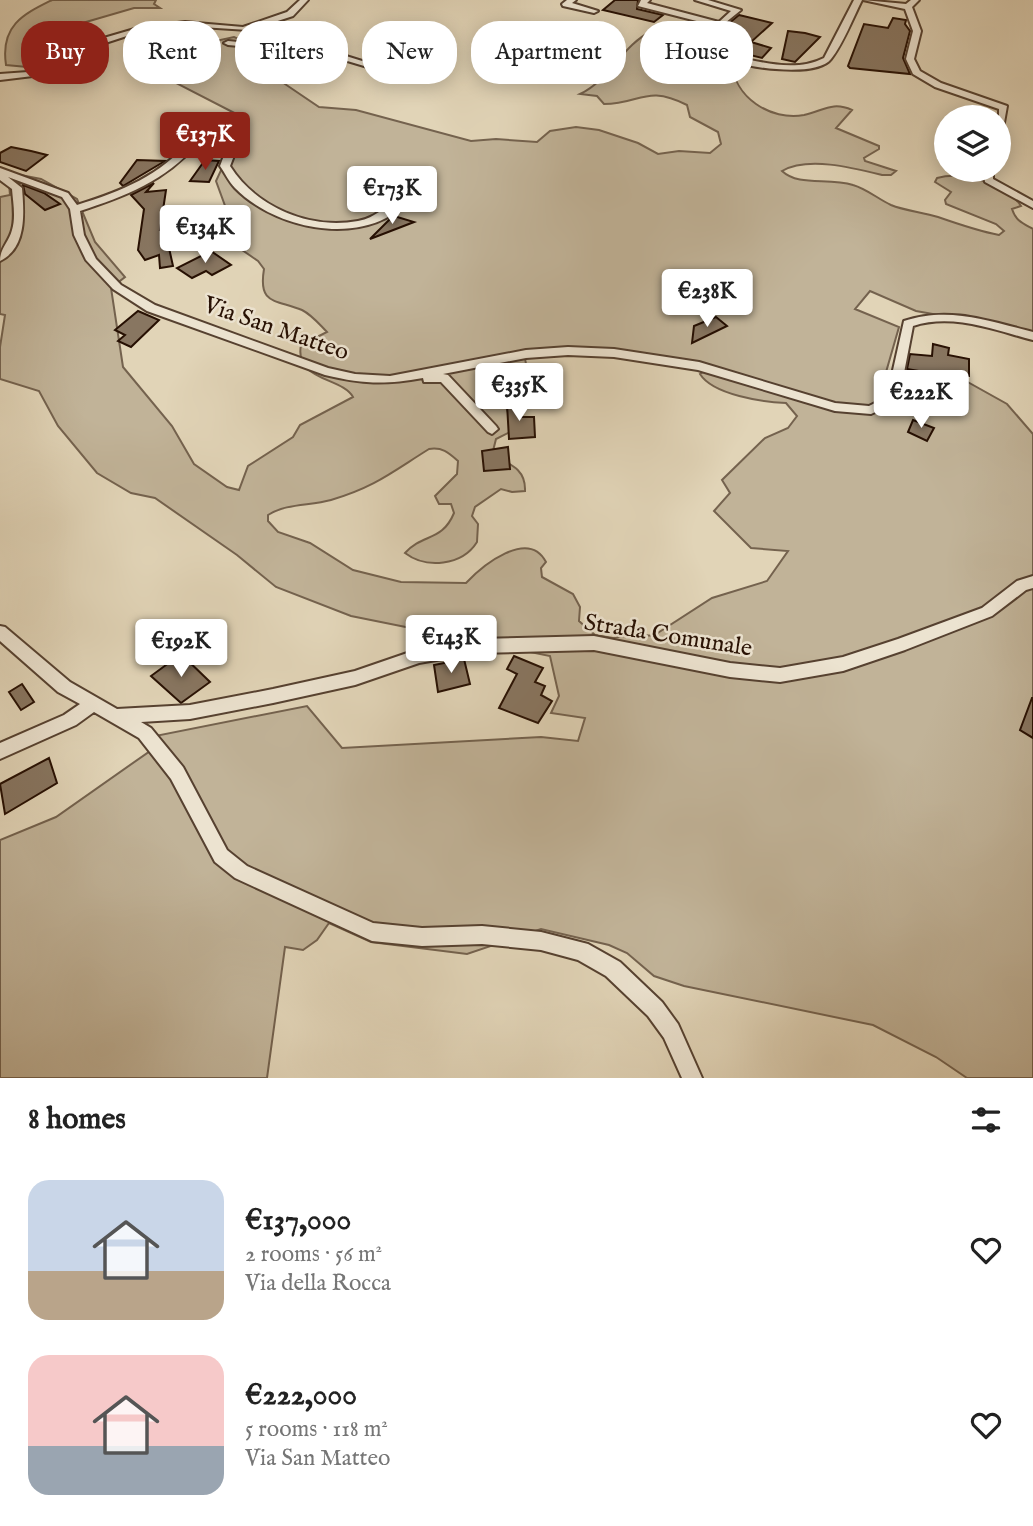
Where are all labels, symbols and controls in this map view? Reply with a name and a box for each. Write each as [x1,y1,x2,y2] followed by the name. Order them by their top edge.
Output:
[21,21,109,84] chip: Buy
[123,21,221,84] chip: Rent
[235,21,348,84] chip: Filters
[362,21,457,84] chip: New
[471,21,626,84] chip: Apartment
[640,21,753,84] chip: House
[934,105,1011,182] map controls
[934,105,1011,182] button: layers
[156,113,254,172] pin: €137K
[176,120,234,149] text: €137K
[343,166,441,226] pin: €173K
[363,174,421,203] text: €173K
[156,205,254,265] pin: €134K
[176,213,234,242] text: €134K
[658,270,756,329] pin: €238K
[678,277,736,306] text: €238K
[198,289,353,368] street label: Via San Matteo
[470,364,568,423] pin: €335K
[872,370,970,430] pin: €222K
[491,371,547,400] text: €335K
[890,378,952,407] text: €222K
[582,607,754,665] street label: Strada Comunale
[402,616,500,675] pin: €143K
[132,620,230,679] pin: €192K
[422,623,480,652] text: €143K
[151,627,211,656] text: €192K
[28,1101,126,1139] text: 8 homes
[967,1101,1005,1139] icon: filters
[245,1202,351,1240] text: €137,000
[84,1208,168,1292] icon: home
[967,1231,1005,1269] icon: heart
[245,1240,382,1269] text: 2 rooms · 56 m²
[245,1269,391,1298] text: Via della Rocca
[245,1377,357,1415] text: €222,000
[84,1383,168,1467] icon: home
[967,1406,1005,1444] icon: heart
[245,1415,388,1444] text: 5 rooms · 118 m²
[245,1444,390,1473] text: Via San Matteo

